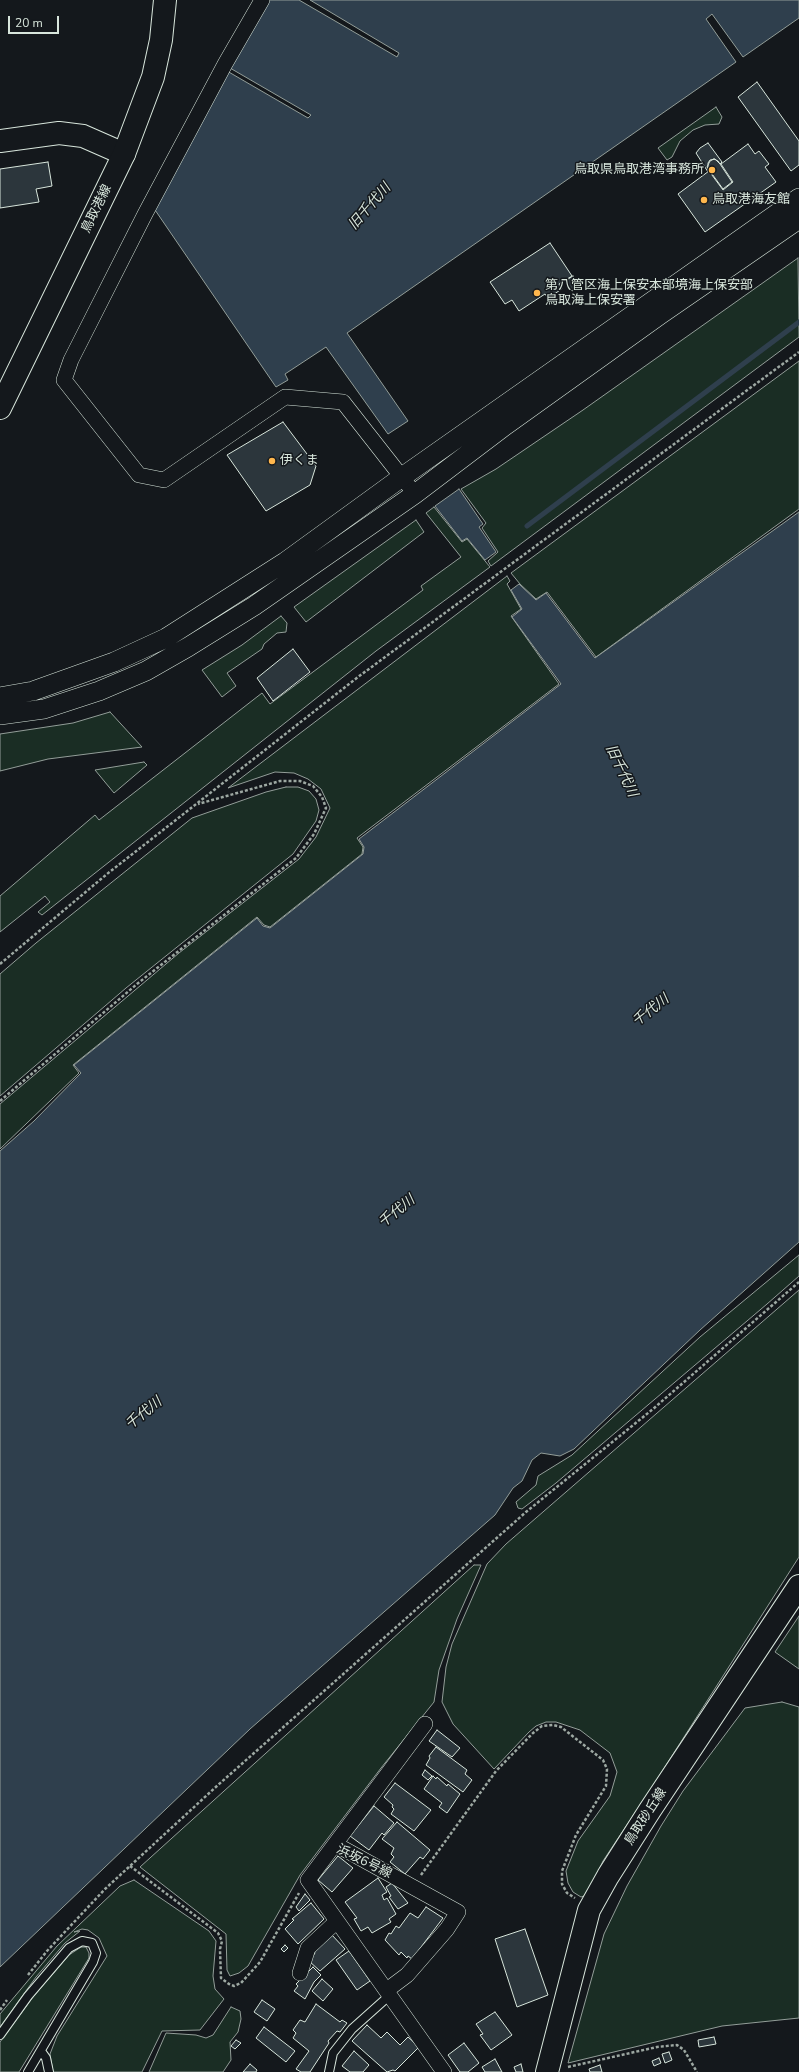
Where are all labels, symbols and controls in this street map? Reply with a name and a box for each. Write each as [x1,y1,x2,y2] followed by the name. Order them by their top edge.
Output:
[10,8,61,34] scale bar
[15,15,43,31] text: 20 m
[574,162,704,178] place label: 鳥取県鳥取港湾事務所
[707,165,717,175] marker: 鳥取県鳥取港湾事務所
[345,180,395,234] water label: 旧千代川
[79,182,115,236] street label: 鳥取港線
[712,192,790,208] place label: 鳥取港海友館
[699,195,709,205] marker: 鳥取港海友館
[545,278,753,309] place label: 第八管区海上保安本部境海上保安部 鳥取海上保安署
[532,288,542,298] marker: 第八管区海上保安本部境海上保安部 鳥取海上保安署
[280,453,319,469] place label: 伊くま
[267,456,277,466] marker: 伊くま
[602,742,640,800] water label: 旧千代川
[629,991,673,1031] water label: 千代川
[375,1192,419,1232] water label: 千代川
[122,1394,166,1434] water label: 千代川
[622,1785,670,1849] street label: 鳥取砂丘線
[334,1842,394,1882] street label: 浜坂6号線

